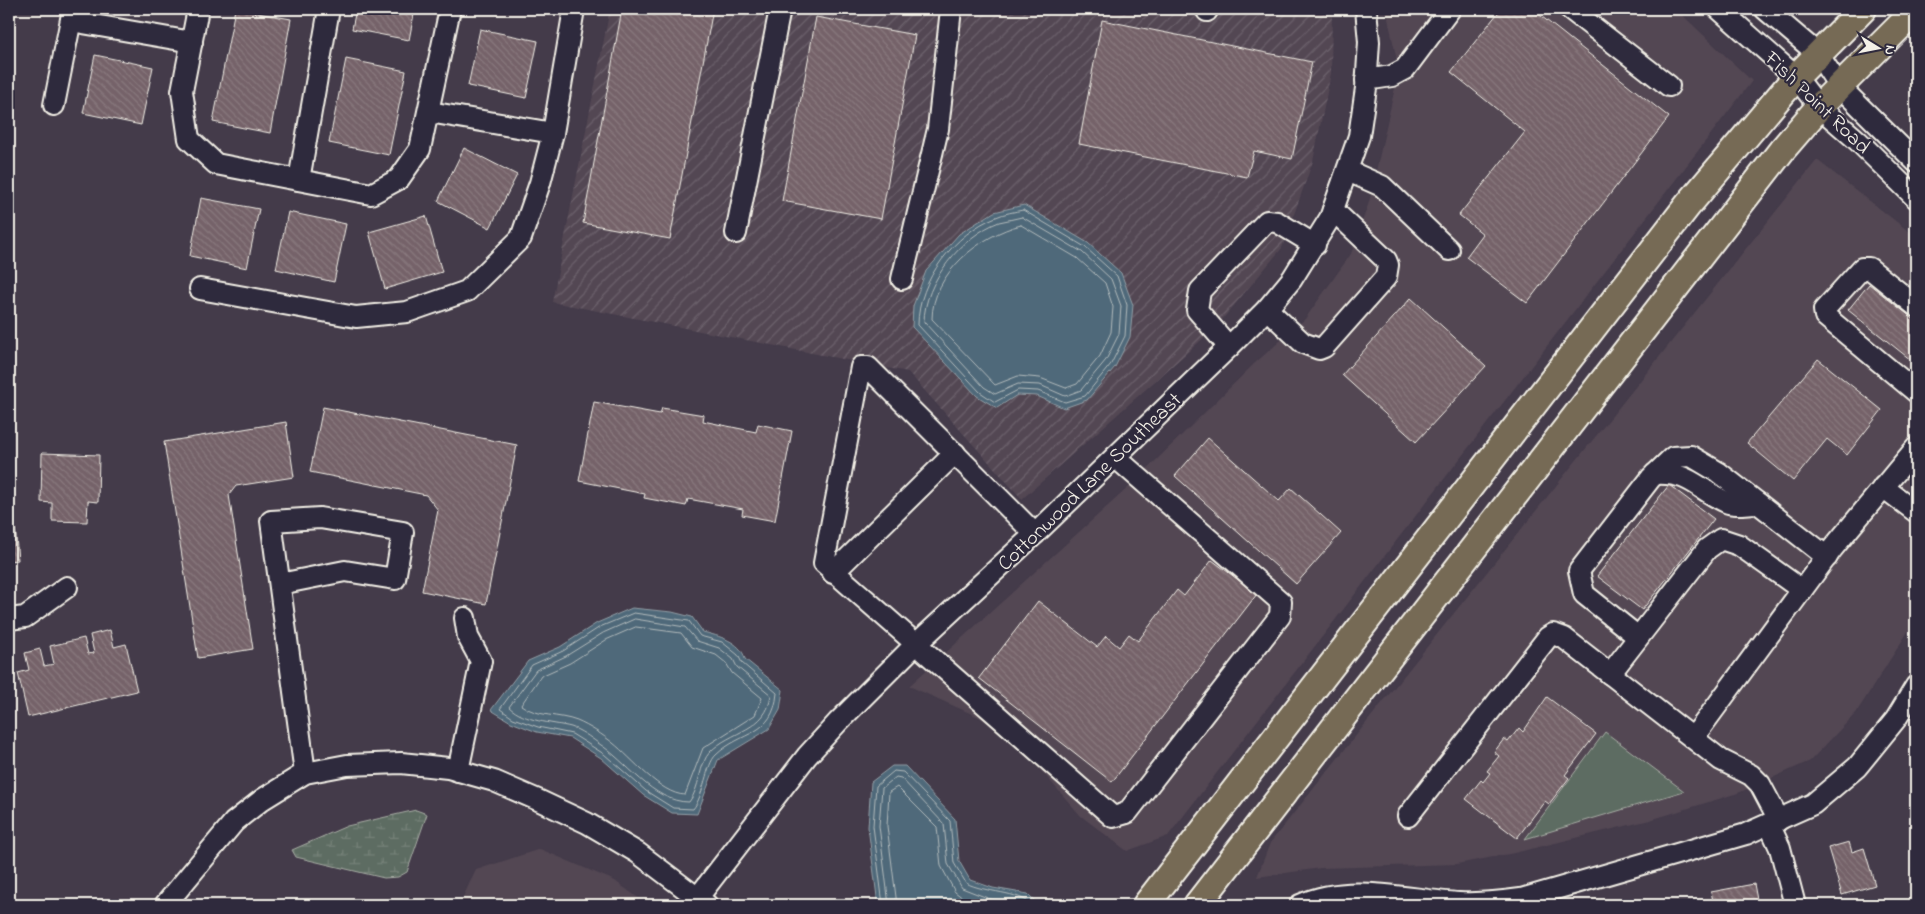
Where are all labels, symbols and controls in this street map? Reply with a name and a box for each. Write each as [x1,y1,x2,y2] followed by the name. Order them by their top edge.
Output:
[1852,22,1902,72] north arrow
[1756,44,1877,162] street label: Fish Point Road
[1878,44,1900,56] text: N
[991,386,1189,579] street label: Cottonwood Lane Southeast

